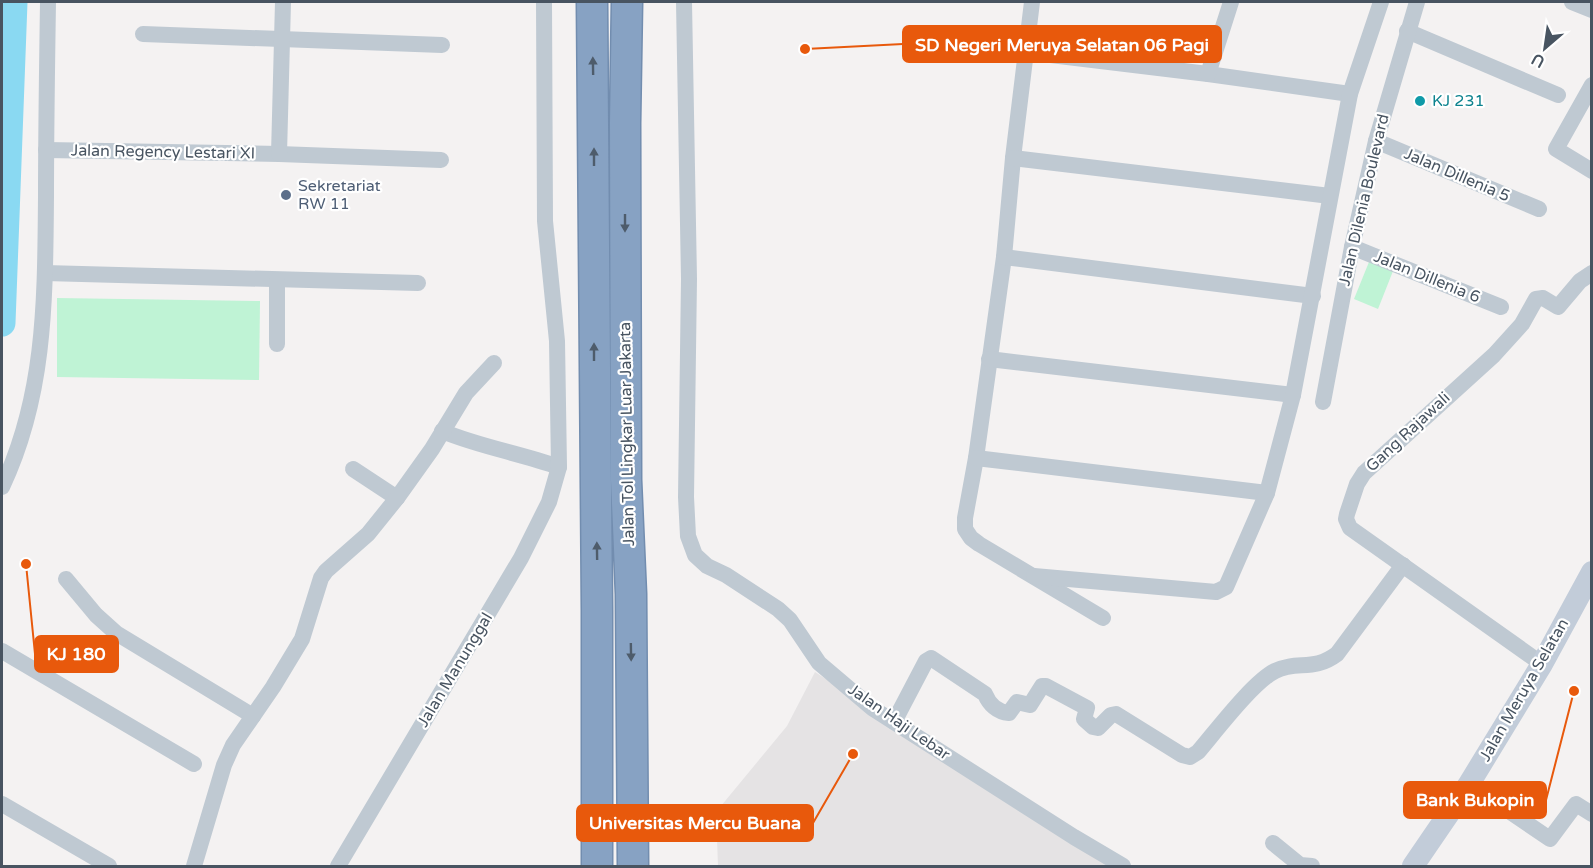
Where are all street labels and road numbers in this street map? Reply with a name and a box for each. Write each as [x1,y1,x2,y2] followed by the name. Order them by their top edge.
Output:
[1334,112,1394,288] street label: Jalan Dilenia Boulevard
[71,140,255,164] street label: Jalan Regency Lestari XI
[1401,144,1513,206] street label: Jalan Dillenia 5
[1371,247,1483,307] street label: Jalan Dillenia 6
[615,322,639,546] street label: Jalan Tol Lingkar Luar Jakarta
[1362,388,1454,476] street label: Gang Rajawali
[413,609,497,731] street label: Jalan Manunggal
[1475,615,1573,765] street label: Jalan Meruya Selatan
[844,679,955,765] street label: Jalan Haji Lebar

